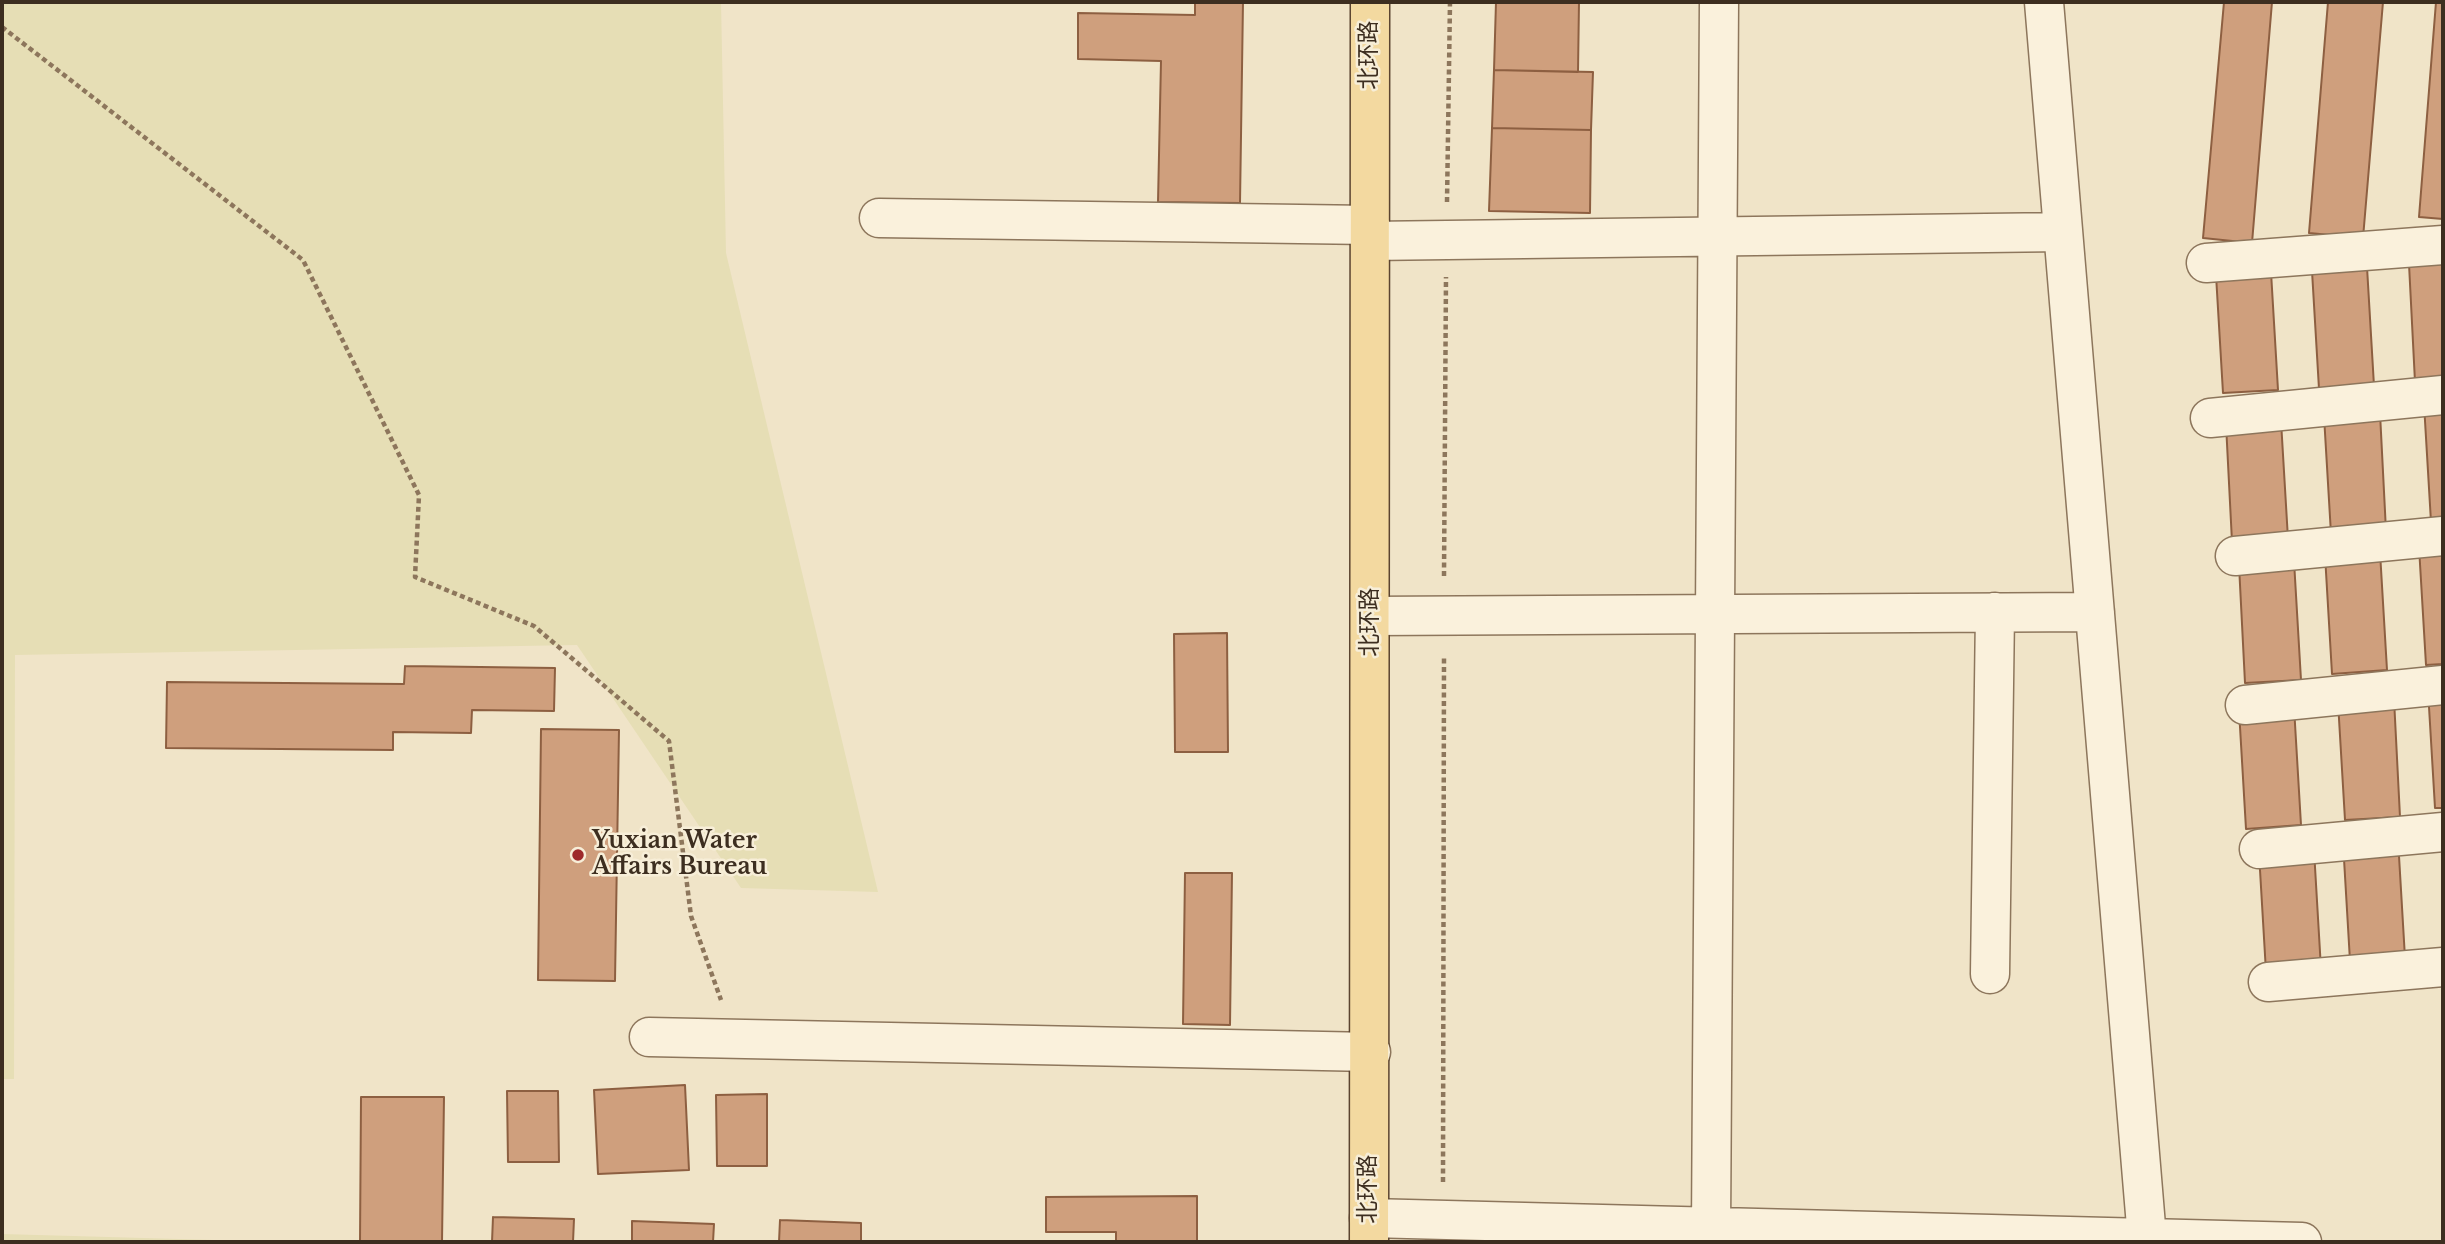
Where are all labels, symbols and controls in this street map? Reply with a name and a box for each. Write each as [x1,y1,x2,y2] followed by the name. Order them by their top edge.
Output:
[1356,21,1384,89] street label: 北环路
[1357,588,1385,656] street label: 北环路
[592,828,767,882] place label: Yuxian Water Affairs Bureau
[570,847,586,863] marker: Yuxian Water Affairs Bureau
[1355,1155,1383,1223] street label: 北环路

